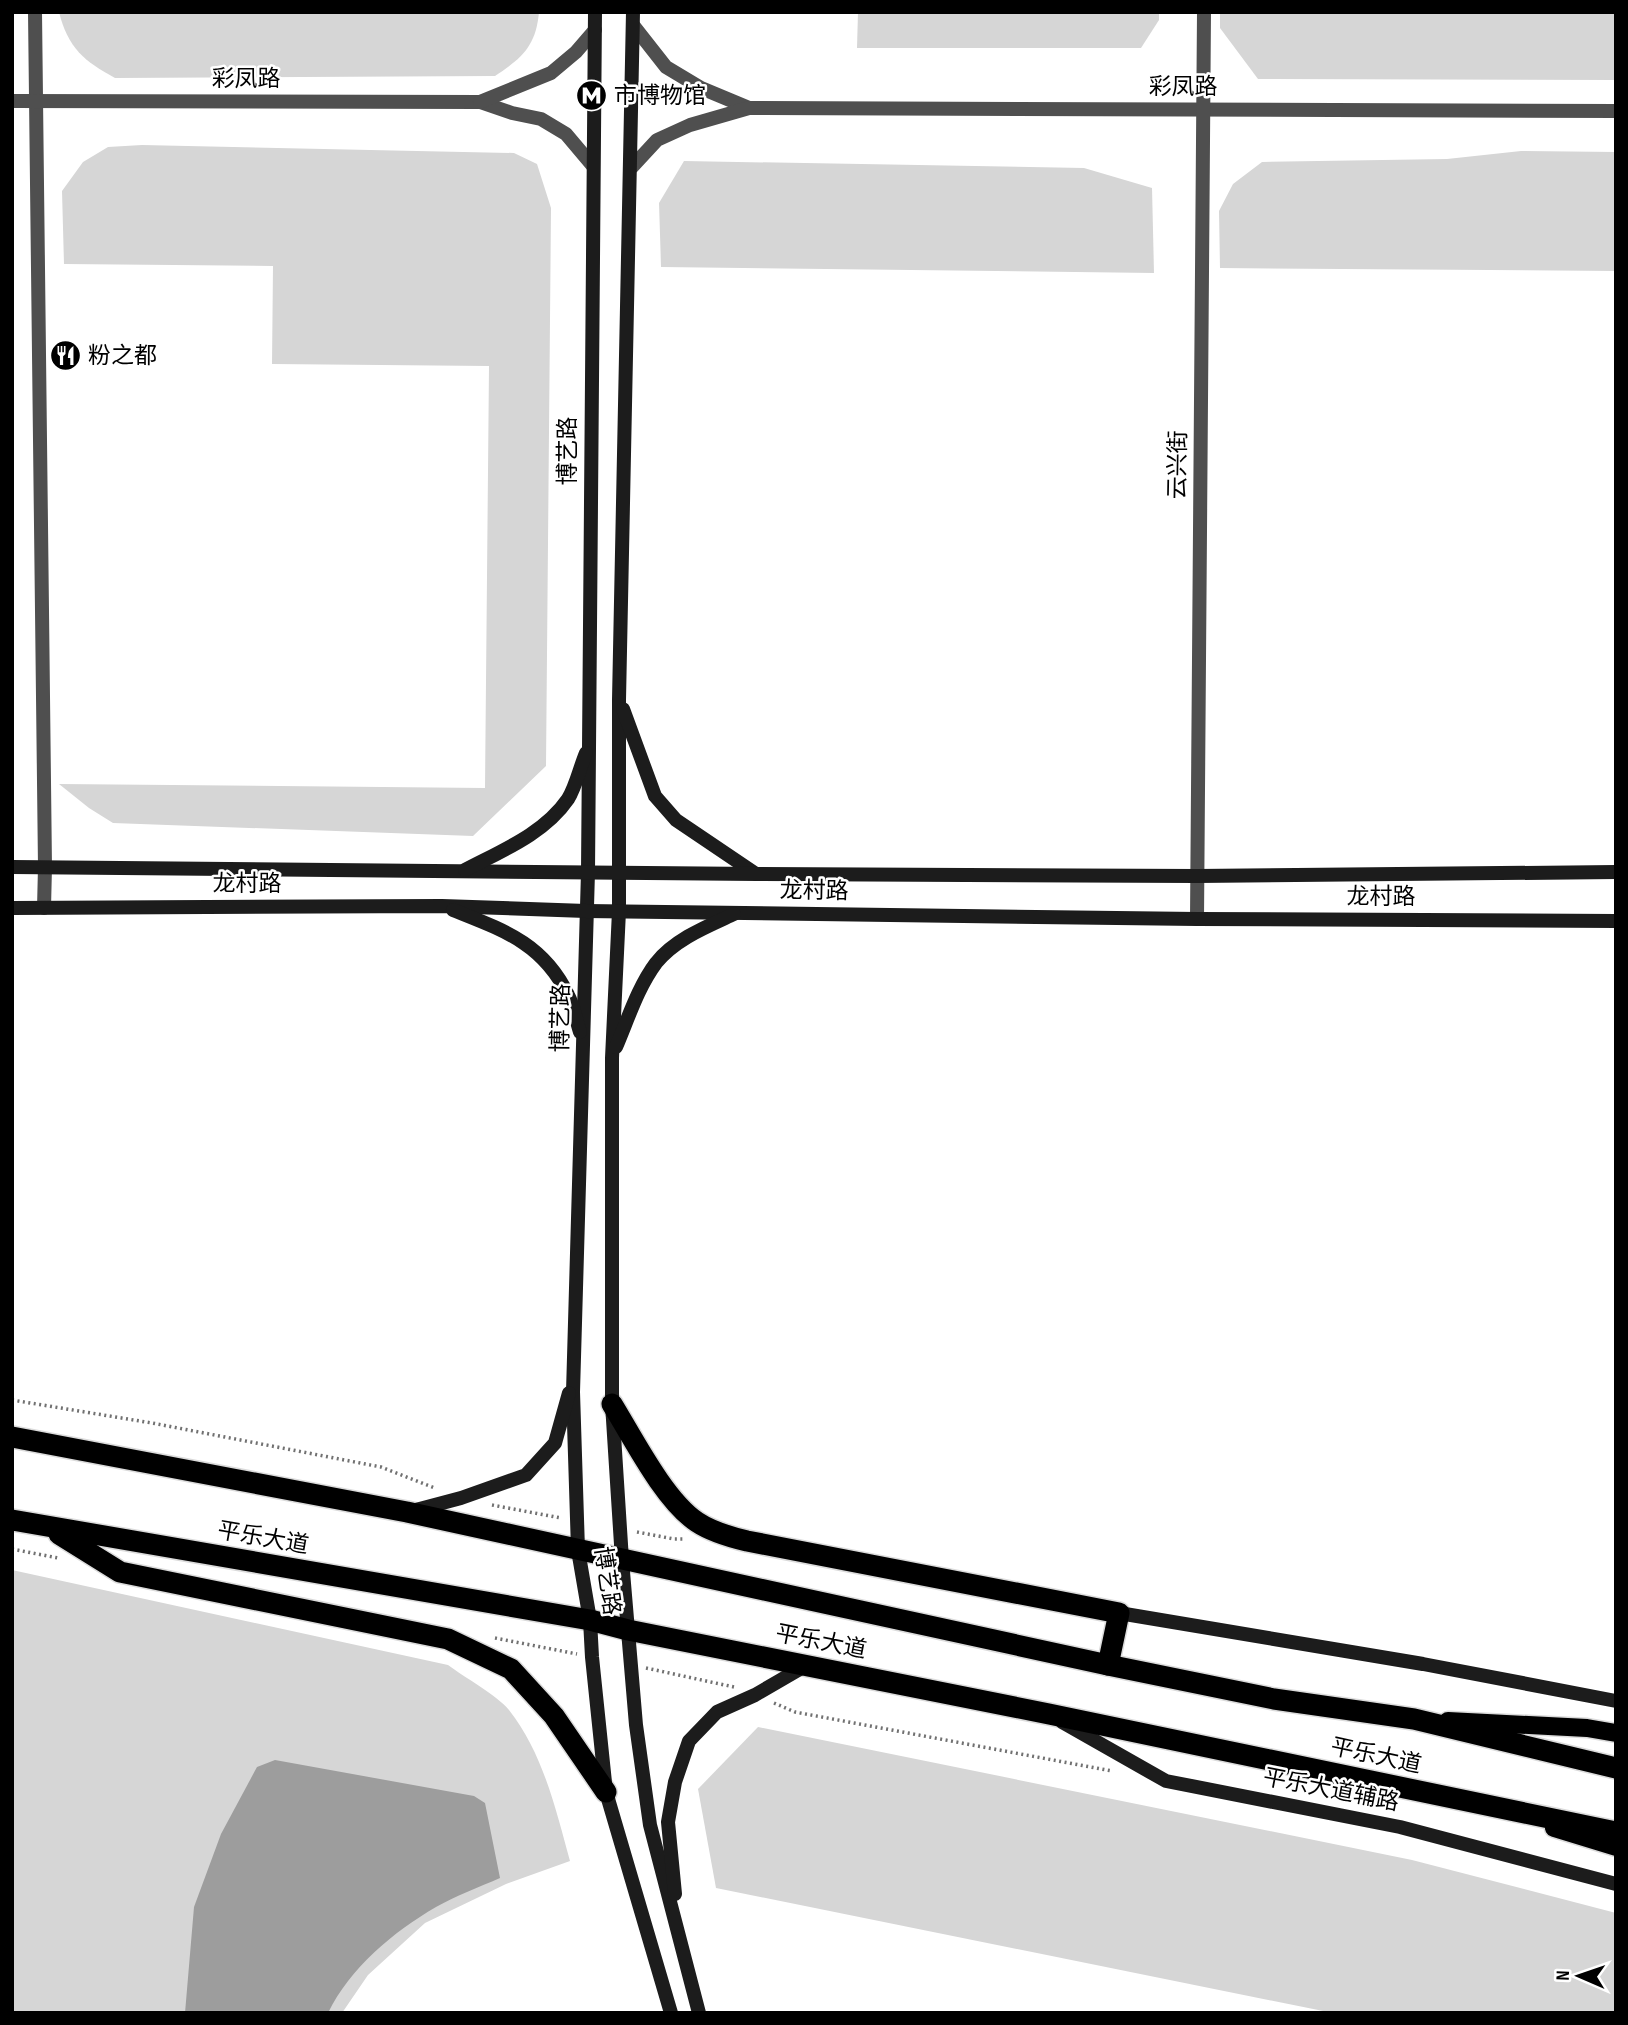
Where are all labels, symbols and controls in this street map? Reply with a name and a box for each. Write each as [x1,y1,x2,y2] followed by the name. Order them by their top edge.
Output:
[212,65,281,93] street label: 彩凤路
[1149,73,1218,101] street label: 彩凤路
[574,79,608,113] metro station icon: 市博物馆
[614,82,706,110] place label: 市博物馆
[48,339,82,373] restaurant icon: 粉之都
[88,342,157,370] place label: 粉之都
[554,417,582,486] street label: 博艺路
[1163,430,1193,500] street label: 云兴街
[213,870,282,898] street label: 龙村路
[779,876,849,906] street label: 龙村路
[1347,883,1416,911] street label: 龙村路
[546,983,576,1053] street label: 博艺路
[215,1516,311,1560] street label: 平乐大道
[588,1545,626,1617] street label: 博艺路
[773,1619,869,1665] street label: 平乐大道
[1328,1733,1424,1779] street label: 平乐大道
[1261,1763,1401,1817] street label: 平乐大道辅路
[1544,1941,1614,2011] north arrow
[1552,1970,1575,1981] text: N

